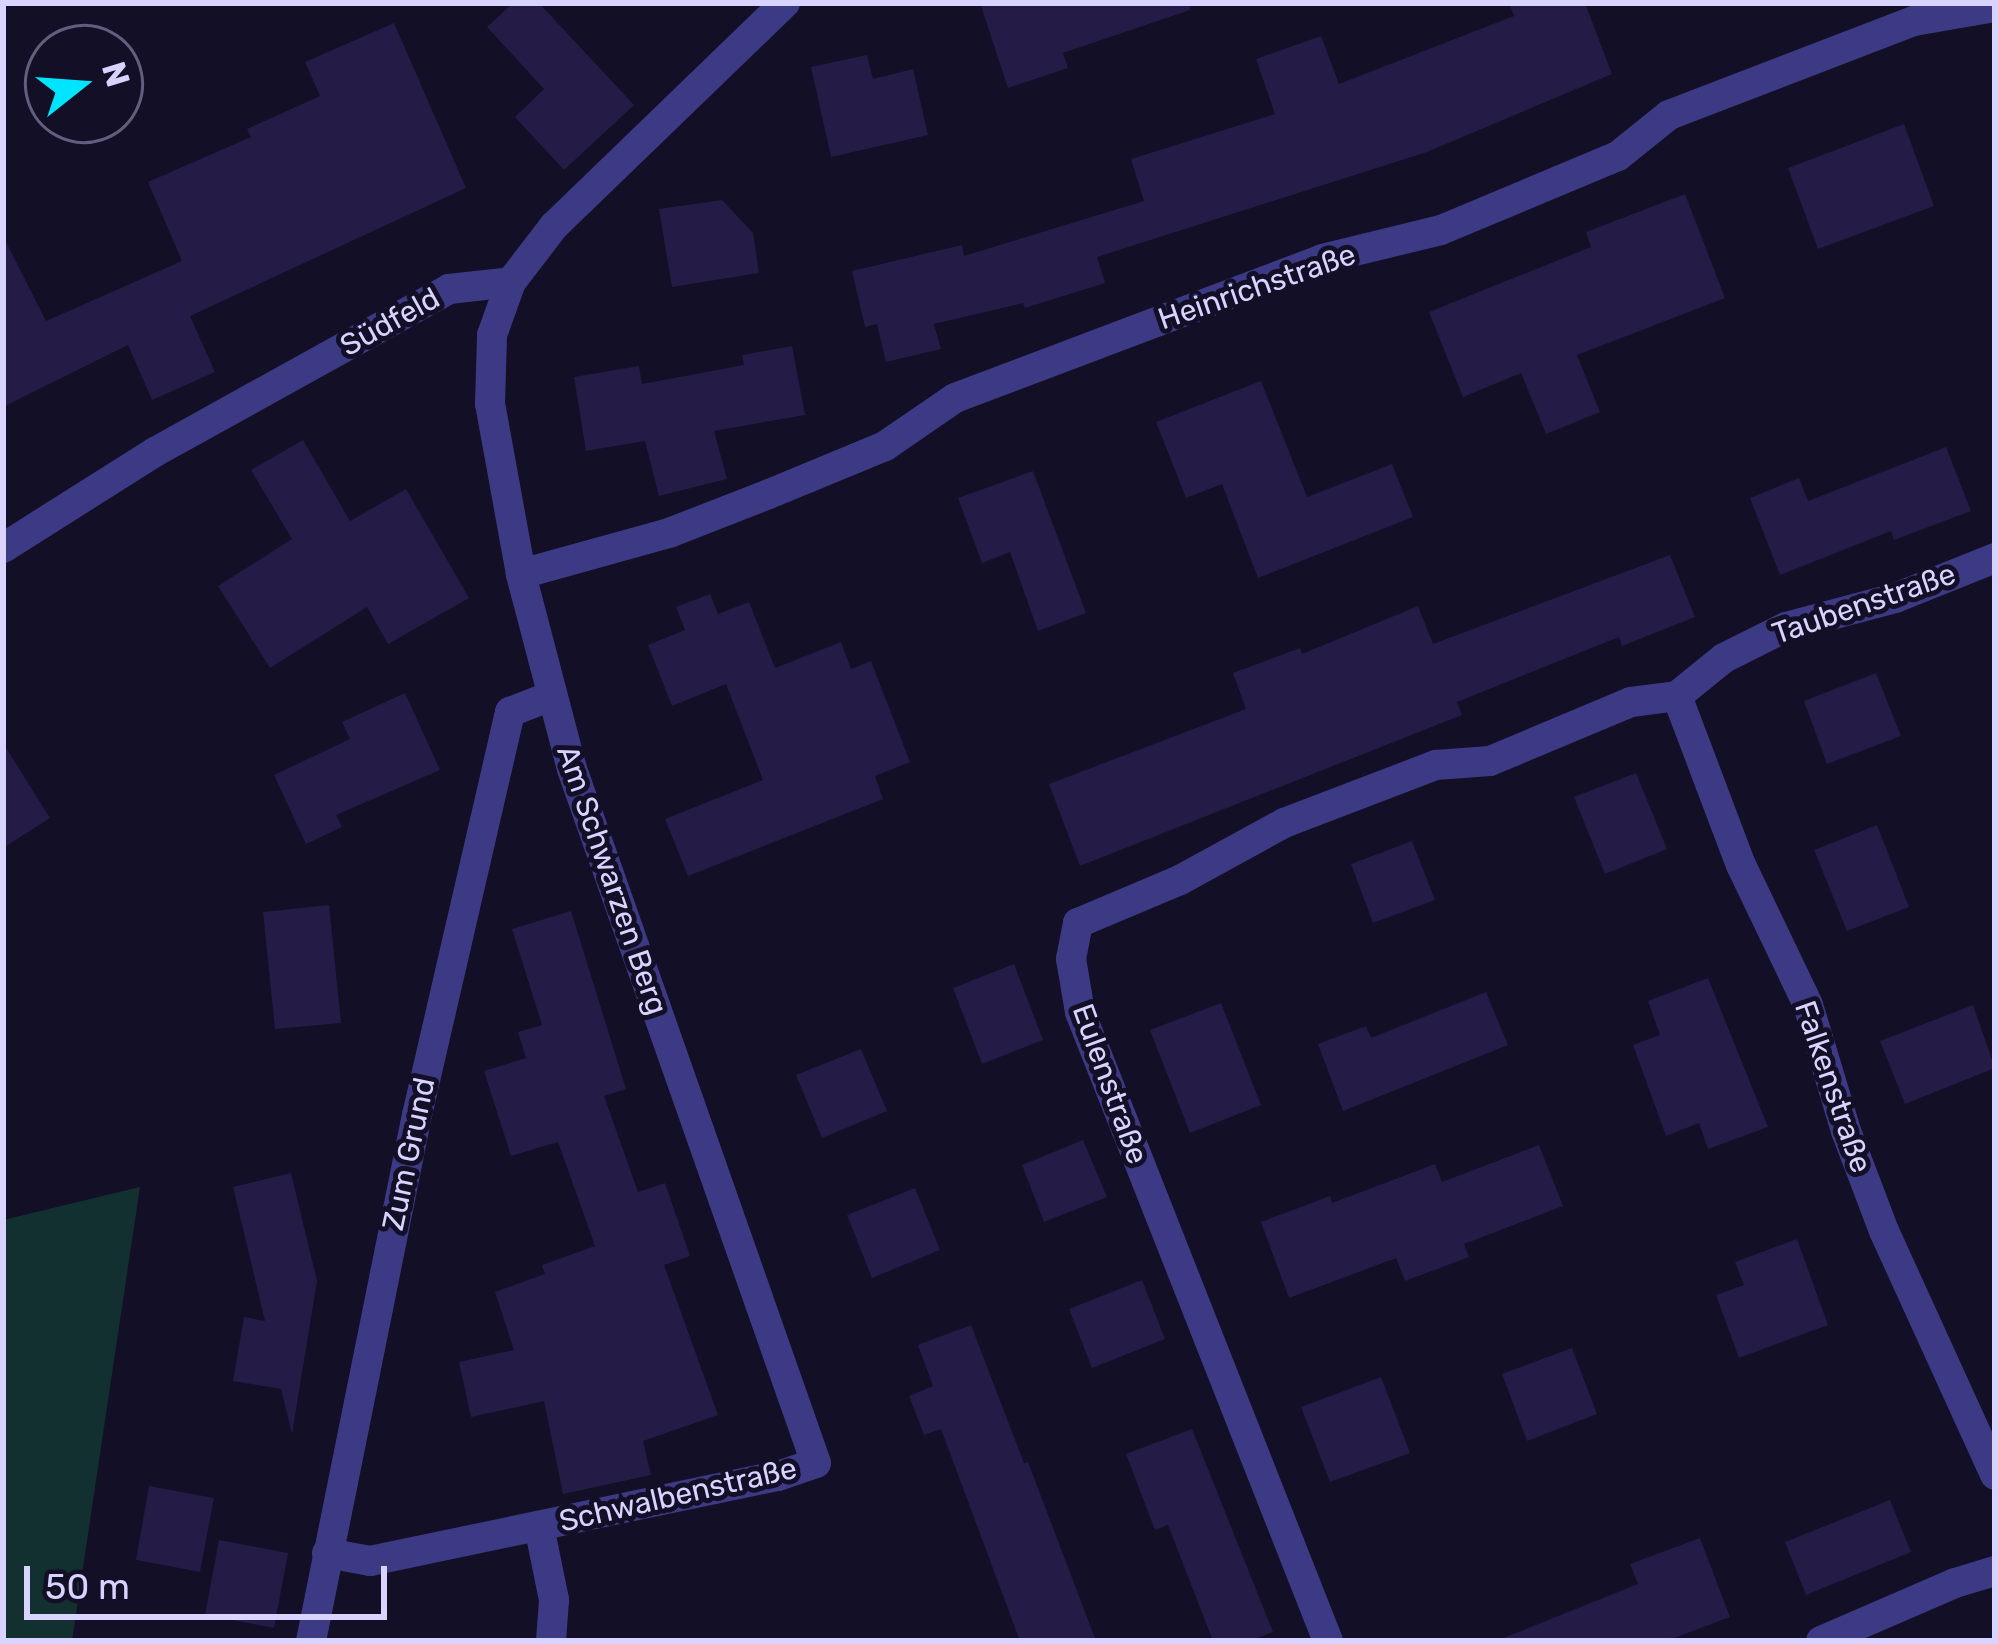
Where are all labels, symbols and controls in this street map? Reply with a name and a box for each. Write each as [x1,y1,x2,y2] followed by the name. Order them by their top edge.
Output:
[24,24,144,144] north arrow
[94,57,138,91] text: N
[1154,236,1360,338] street label: Heinrichstraße
[334,280,446,364] street label: Südfeld
[1768,556,1960,652] street label: Taubenstraße
[549,741,675,1019] street label: Am Schwarzen Berg
[1787,996,1879,1178] street label: Falkenstraße
[1064,999,1156,1169] street label: Eulenstraße
[375,1074,443,1234] street label: Zum Grund
[556,1450,800,1540] street label: Schwalbenstraße
[30,1542,393,1616] scale bar
[45,1565,130,1608] text: 50 m

